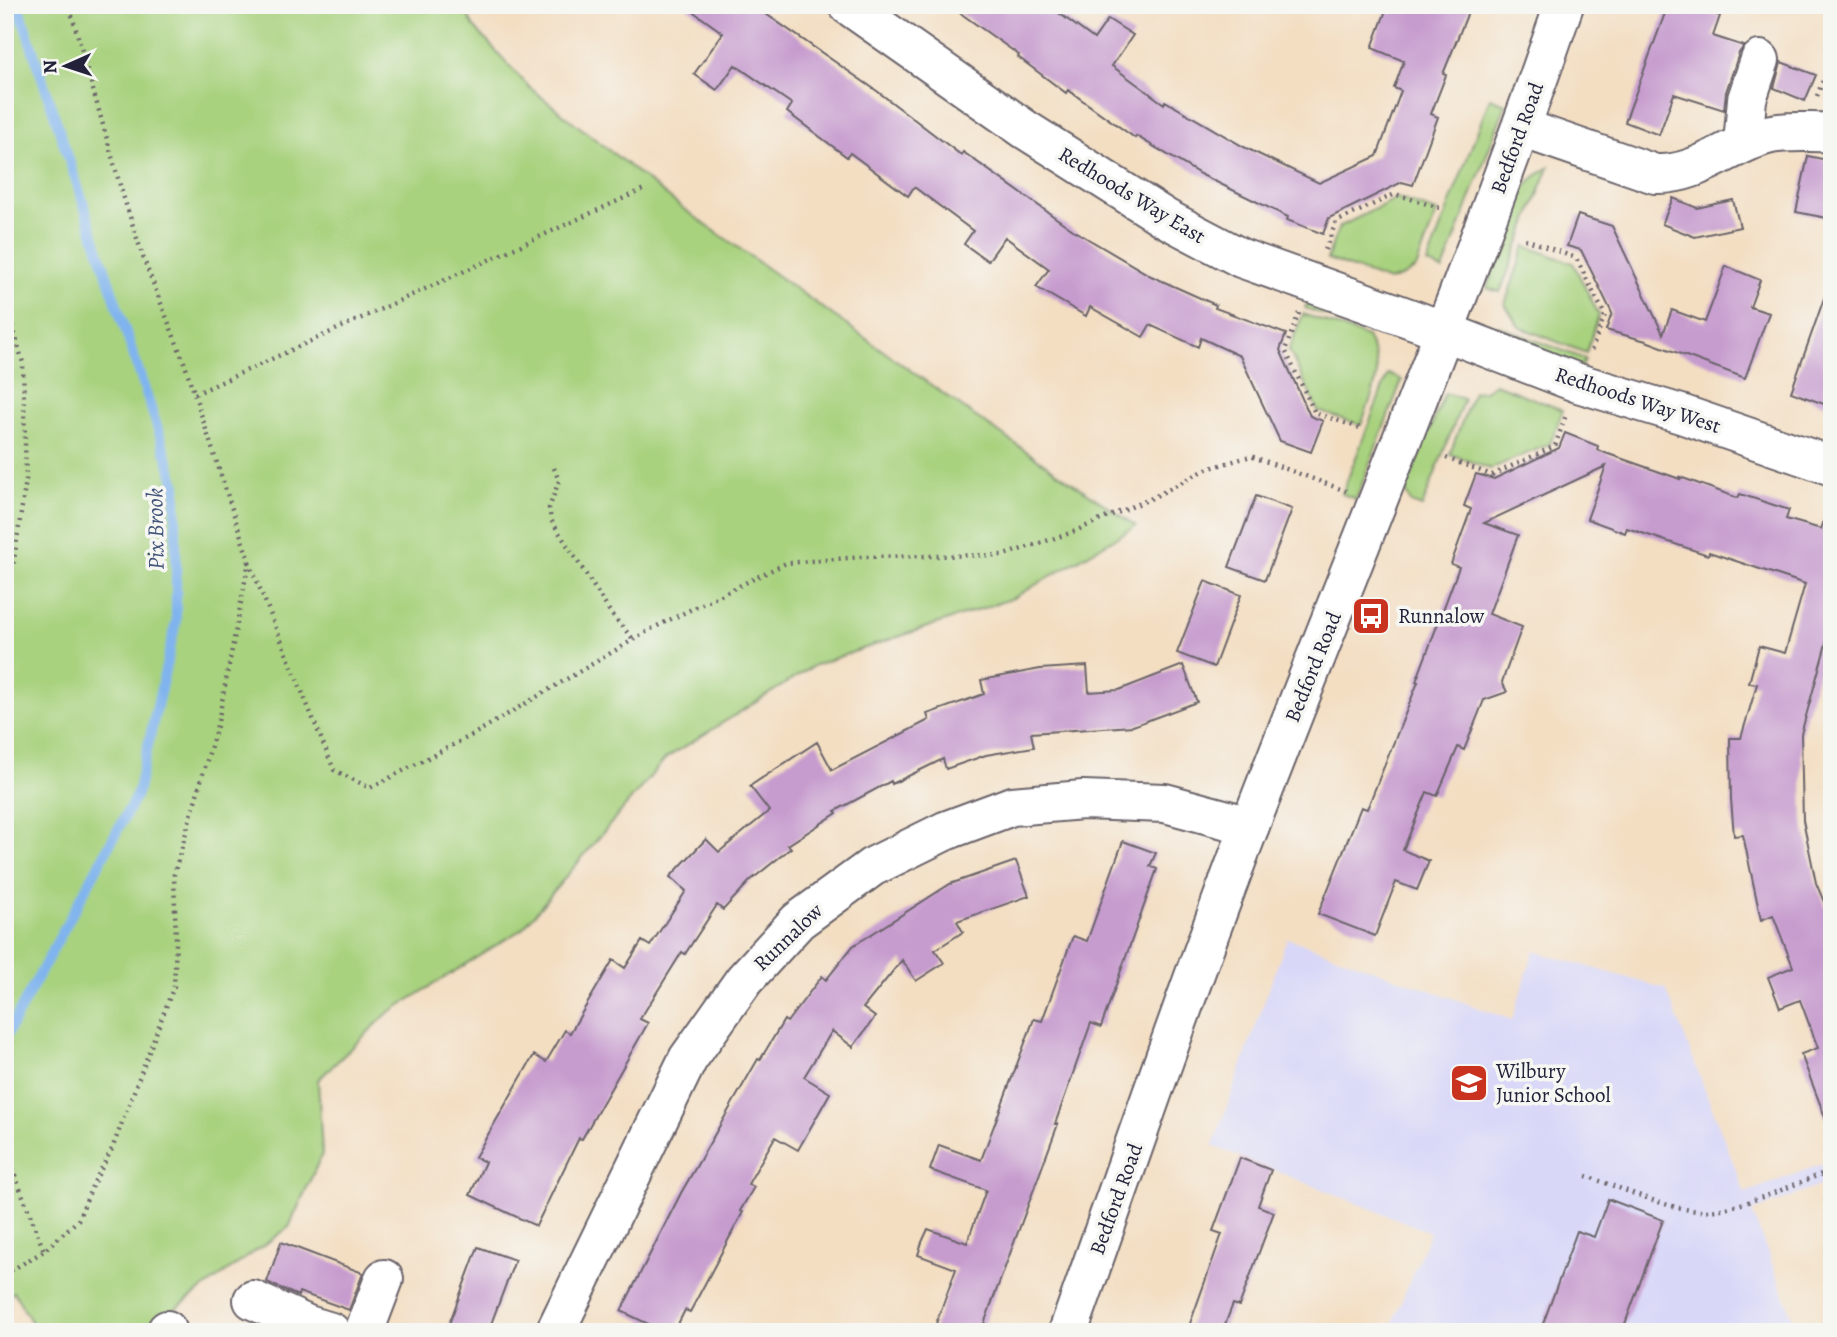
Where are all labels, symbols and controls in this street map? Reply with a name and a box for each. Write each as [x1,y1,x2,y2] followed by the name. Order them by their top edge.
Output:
[32,32,102,102] north arrow
[37,59,63,74] text: N
[1484,78,1550,198] street label: Bedford Road
[1053,140,1211,250] street label: Redhoods Way East
[1552,360,1724,440] street label: Redhoods Way West
[139,488,172,570] water label: Pix Brook
[1350,595,1392,637] bus stop icon: Runnalow
[1398,602,1485,630] place label: Runnalow
[1278,607,1348,726] street label: Bedford Road
[747,897,829,977] street label: Runnalow
[1495,1057,1611,1109] place label: Wilbury Junior School
[1448,1062,1490,1104] school or university icon: Wilbury Junior School
[1083,1139,1149,1259] street label: Bedford Road

